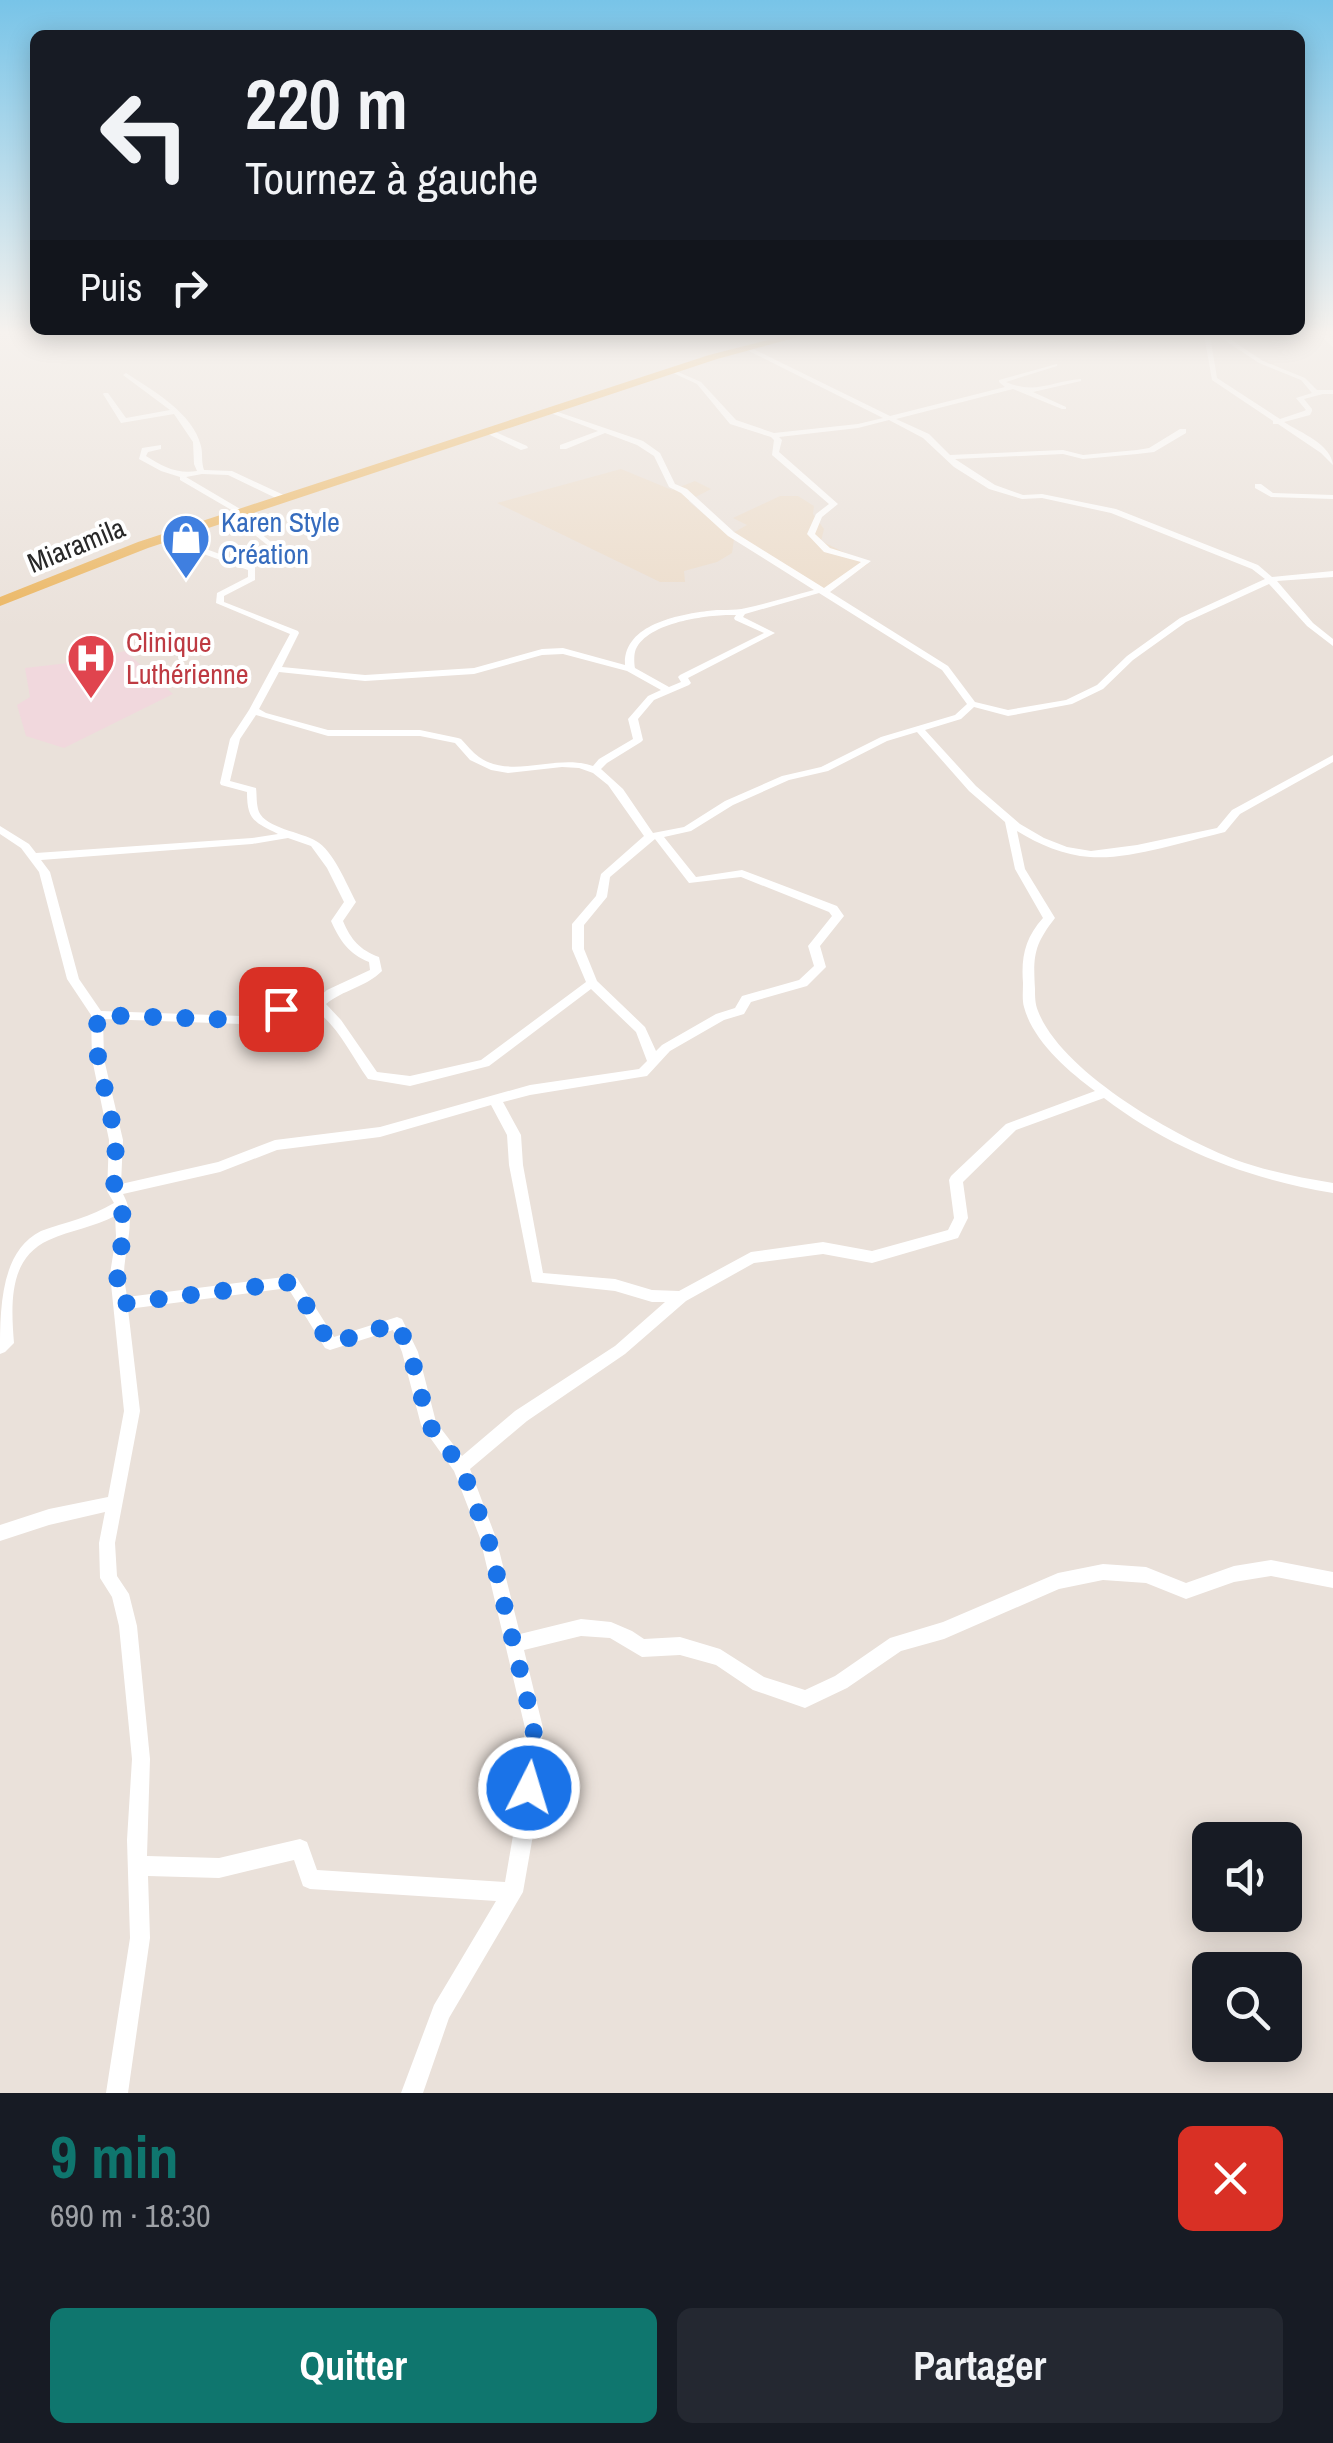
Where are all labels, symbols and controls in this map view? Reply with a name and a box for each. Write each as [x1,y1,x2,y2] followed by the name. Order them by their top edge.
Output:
[245,57,408,151] text: 220 m
[80,70,210,200] icon: left
[245,147,538,208] text: Tournez à gauche
[162,260,217,315] icon: right
[80,262,142,313] text: Puis
[221,503,340,573] place label: Karen Style Création
[22,508,131,582] street label: Miaramila
[160,512,212,580] shop icon: Karen Style Création
[126,623,249,693] place label: Clinique Luthérienne
[65,632,117,700] hospital icon: Clinique Luthérienne
[239,967,324,1052] pin
[254,982,309,1037] icon: arrive
[477,1736,581,1840] position arrow
[1192,1822,1302,2062] map controls
[1192,1822,1302,1932] button: sound
[1192,1952,1302,2062] button: search
[50,2116,179,2197] text: 9 min
[1178,2126,1283,2231] button: close
[50,2194,210,2237] text: 690 m · 18:30
[50,2308,657,2423] button: Quitter
[677,2308,1283,2423] button: Partager

